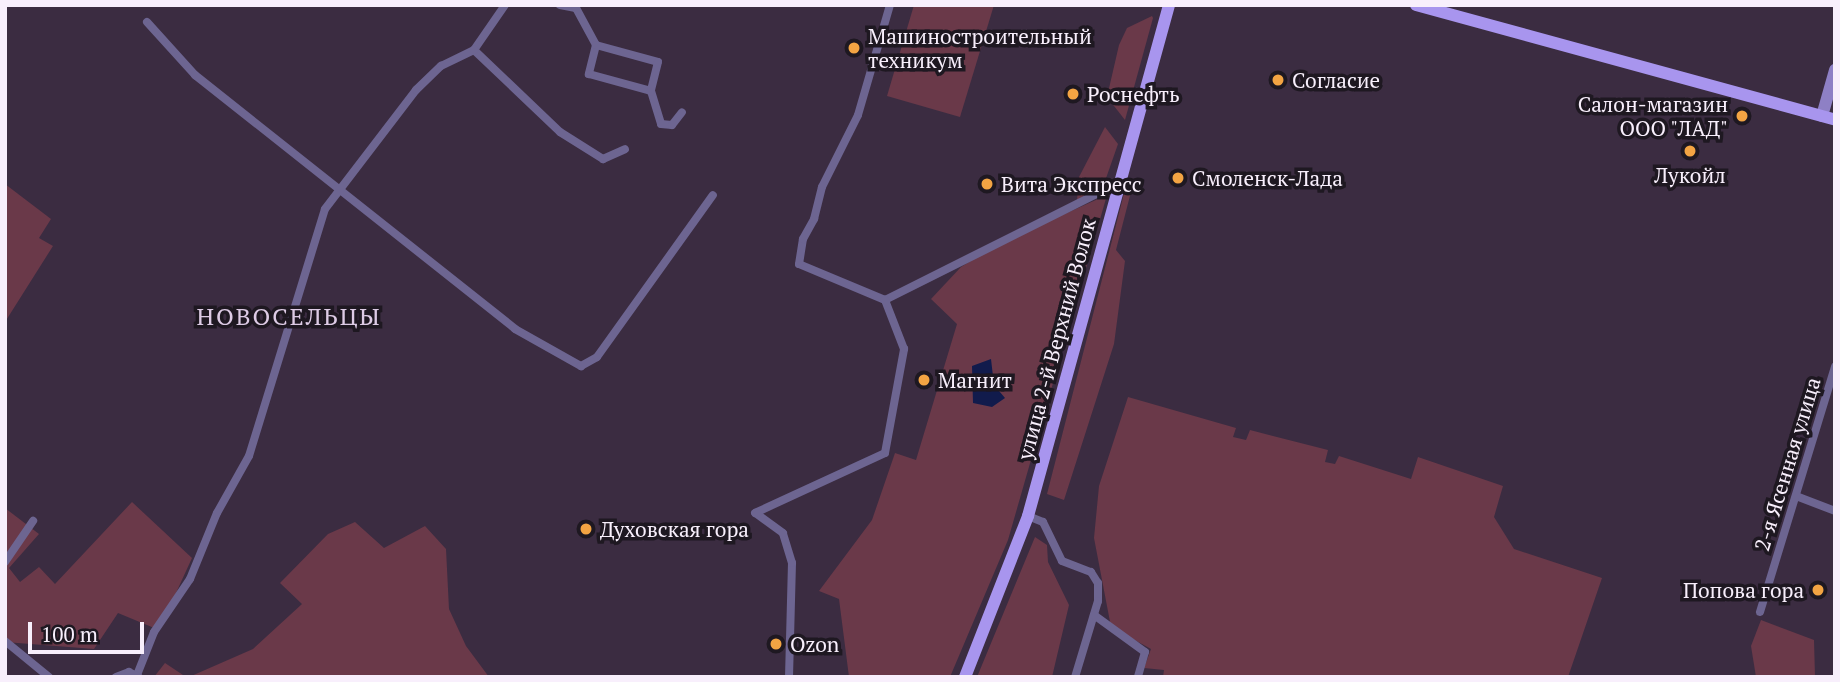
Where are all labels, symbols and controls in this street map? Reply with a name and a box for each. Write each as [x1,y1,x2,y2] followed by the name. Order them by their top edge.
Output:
[868,23,1092,73] place label: Машиностроительный техникум
[846,40,862,56] marker: Машиностроительный техникум
[1292,67,1380,93] place label: Согласие
[1270,72,1286,88] marker: Согласие
[1087,81,1180,107] place label: Роснефть
[1065,86,1081,102] marker: Роснефть
[1578,91,1728,141] place label: Салон-магазин ООО "ЛАД"
[1734,108,1750,124] marker: Салон-магазин ООО "ЛАД"
[1682,143,1698,159] marker: Лукойл
[1654,162,1726,188] place label: Лукойл
[1192,165,1343,191] place label: Смоленск-Лада
[1170,170,1186,186] marker: Смоленск-Лада
[1001,171,1142,197] place label: Вита Экспресс
[979,176,995,192] marker: Вита Экспресс
[1012,215,1100,463] street label: улица 2-й Верхний Волок
[198,303,380,331] district label: НОВОСЕЛЬЦЫ
[938,367,1012,393] place label: Магнит
[916,372,932,388] marker: Магнит
[1749,374,1825,554] street label: 2-я Ясенная улица
[600,516,749,542] place label: Духовская гора
[578,521,594,537] marker: Духовская гора
[1683,577,1804,603] place label: Попова гора
[1810,582,1826,598] marker: Попова гора
[32,608,147,652] scale bar
[41,620,98,648] text: 100 m
[790,631,839,657] place label: Ozon
[768,636,784,652] marker: Ozon

